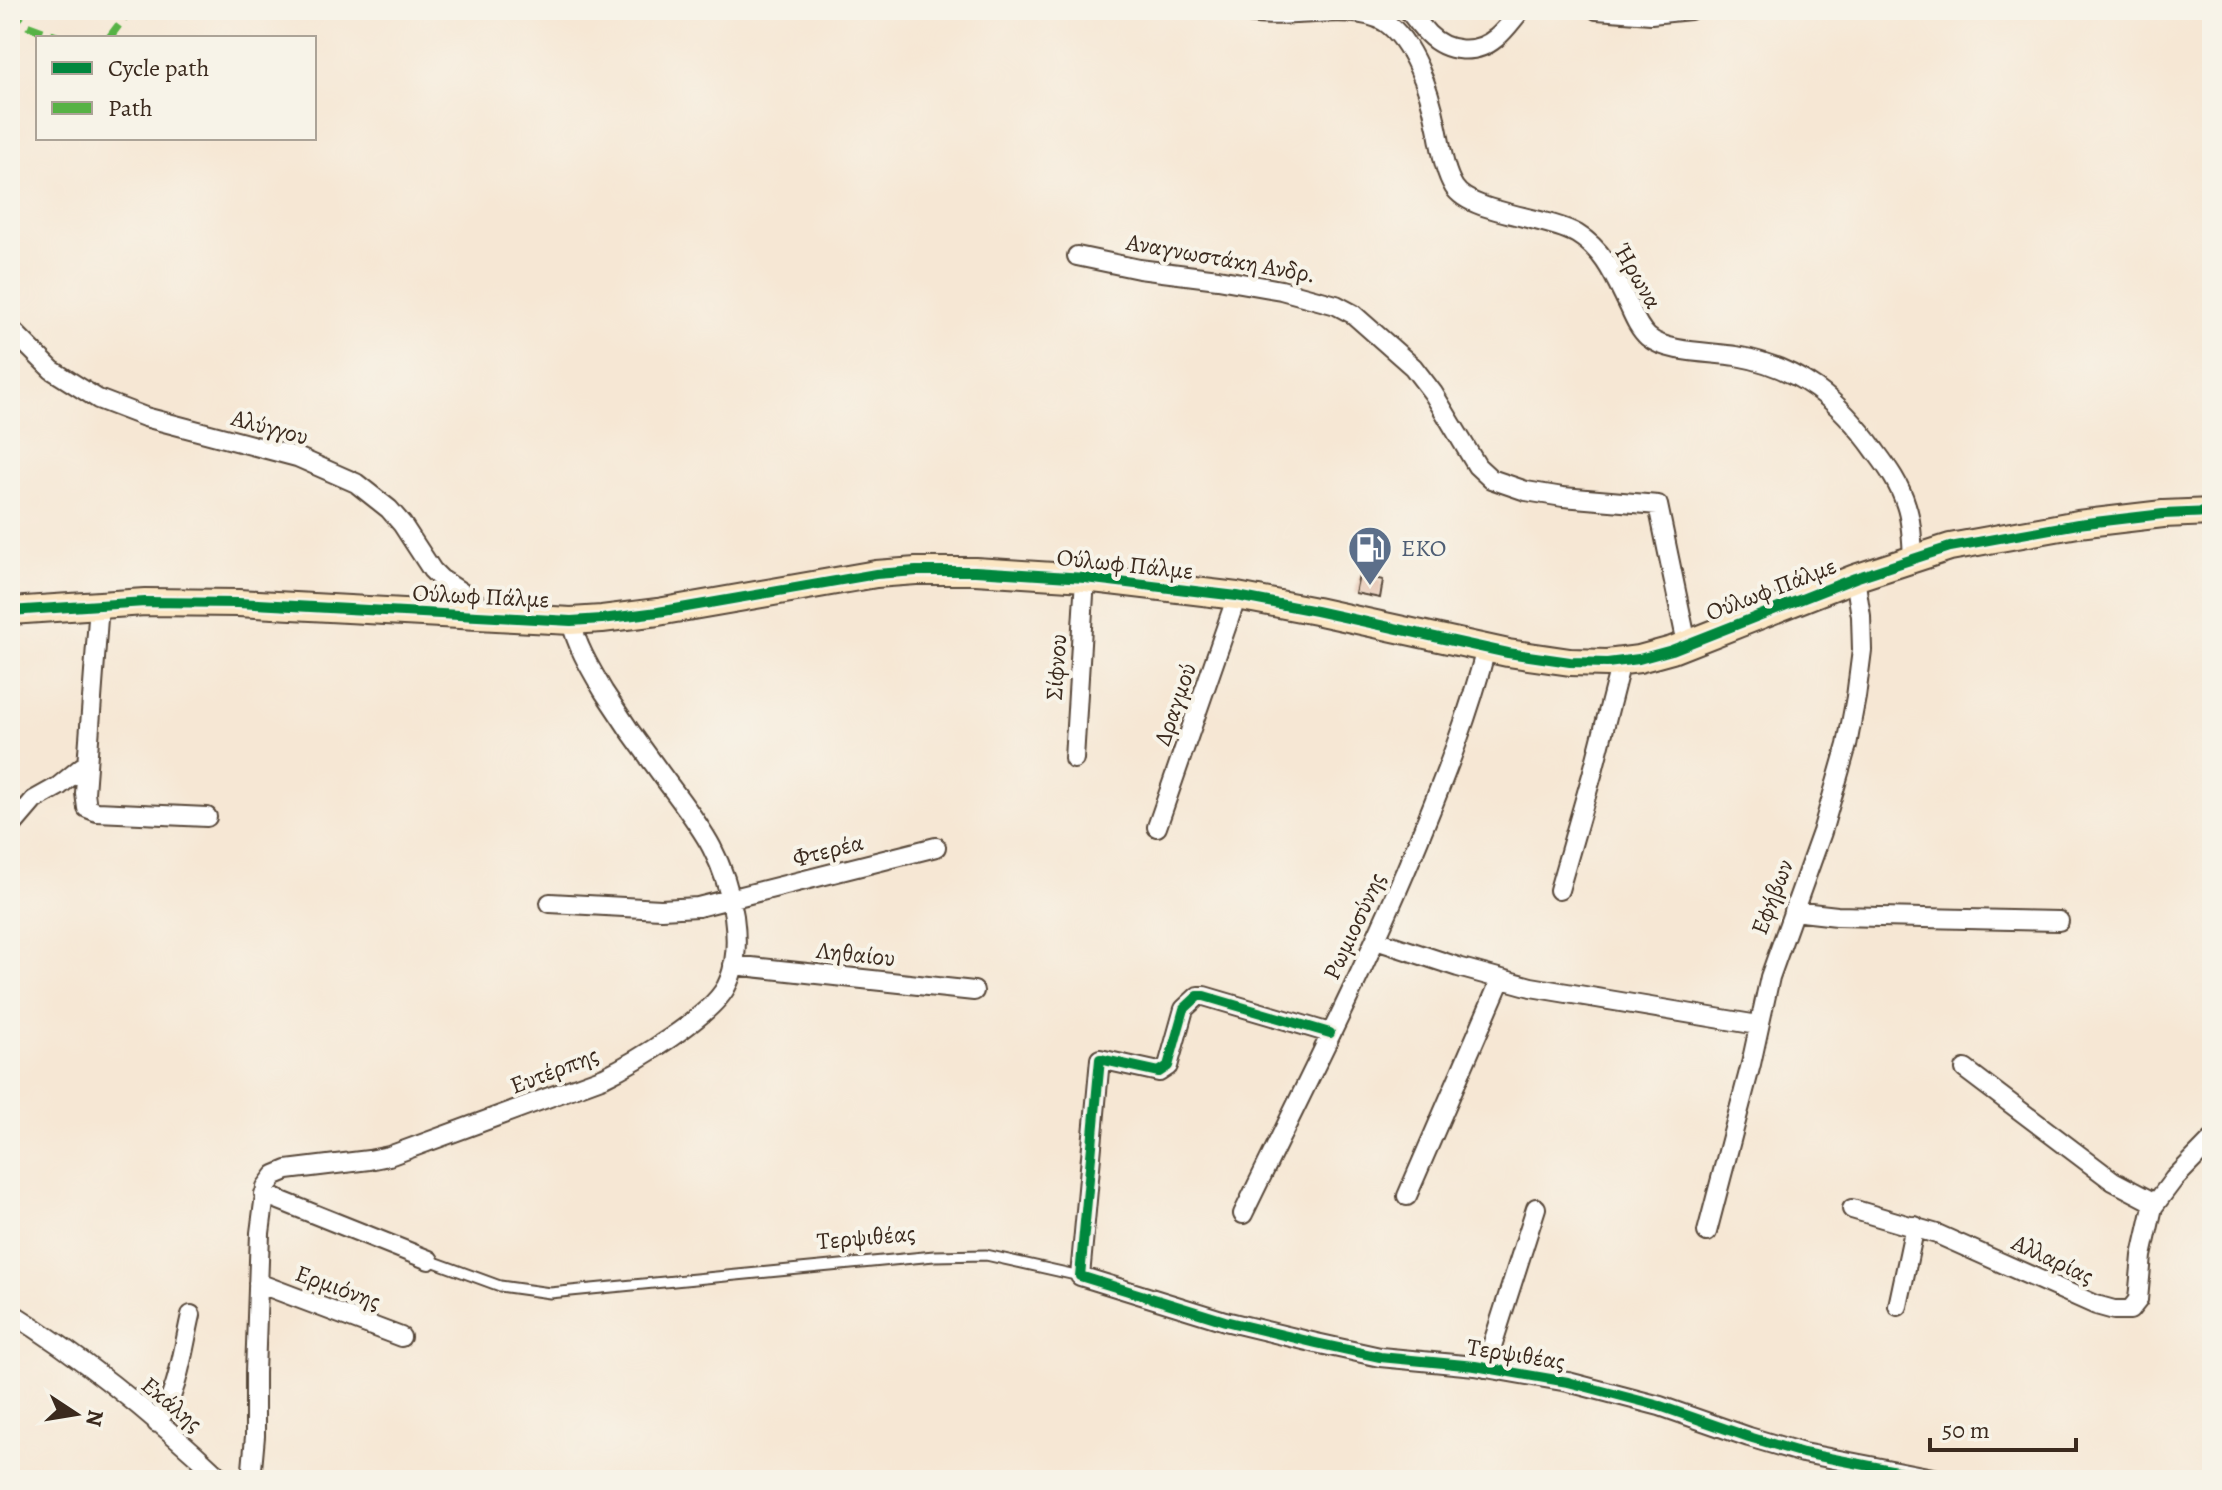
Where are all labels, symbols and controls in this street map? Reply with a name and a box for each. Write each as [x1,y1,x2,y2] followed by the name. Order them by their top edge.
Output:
[36,36,316,140] legend
[108,52,209,84] text: Cycle path
[108,92,153,124] text: Path
[1123,225,1318,290] street label: Αναγνωστάκη Ανδρ.
[1606,237,1670,315] street label: Ήρωνα
[227,401,312,453] street label: Αλύγγου
[1346,524,1394,587] fuel station icon: EKO
[1401,532,1446,564] place label: EKO
[1055,541,1195,587] street label: Ούλωφ Πάλμε
[1701,549,1841,629] street label: Ούλωφ Πάλμε
[412,576,550,616] street label: Ούλωφ Πάλμε
[1038,633,1074,701] street label: Σίφνου
[1146,658,1204,750] street label: Δραγμού
[789,826,867,874] street label: Φτερέα
[1743,855,1801,939] street label: Εφήβων
[1315,867,1393,985] street label: Ρωμιοσύνης
[814,934,897,974] street label: Ληθαίου
[505,1039,603,1101] street label: Ευτέρπης
[815,1217,917,1257] street label: Τερψιθέας
[2006,1226,2099,1292] street label: Αλλαρίας
[291,1257,385,1317] street label: Ερμιόνης
[1465,1330,1567,1378] street label: Τερψιθέας
[135,1369,209,1439] street label: Εκάλης
[36,1374,116,1454] north arrow
[1930,1402,2076,1452] scale bar
[78,1407,111,1429] text: N
[1942,1414,1990,1446] text: 50 m

